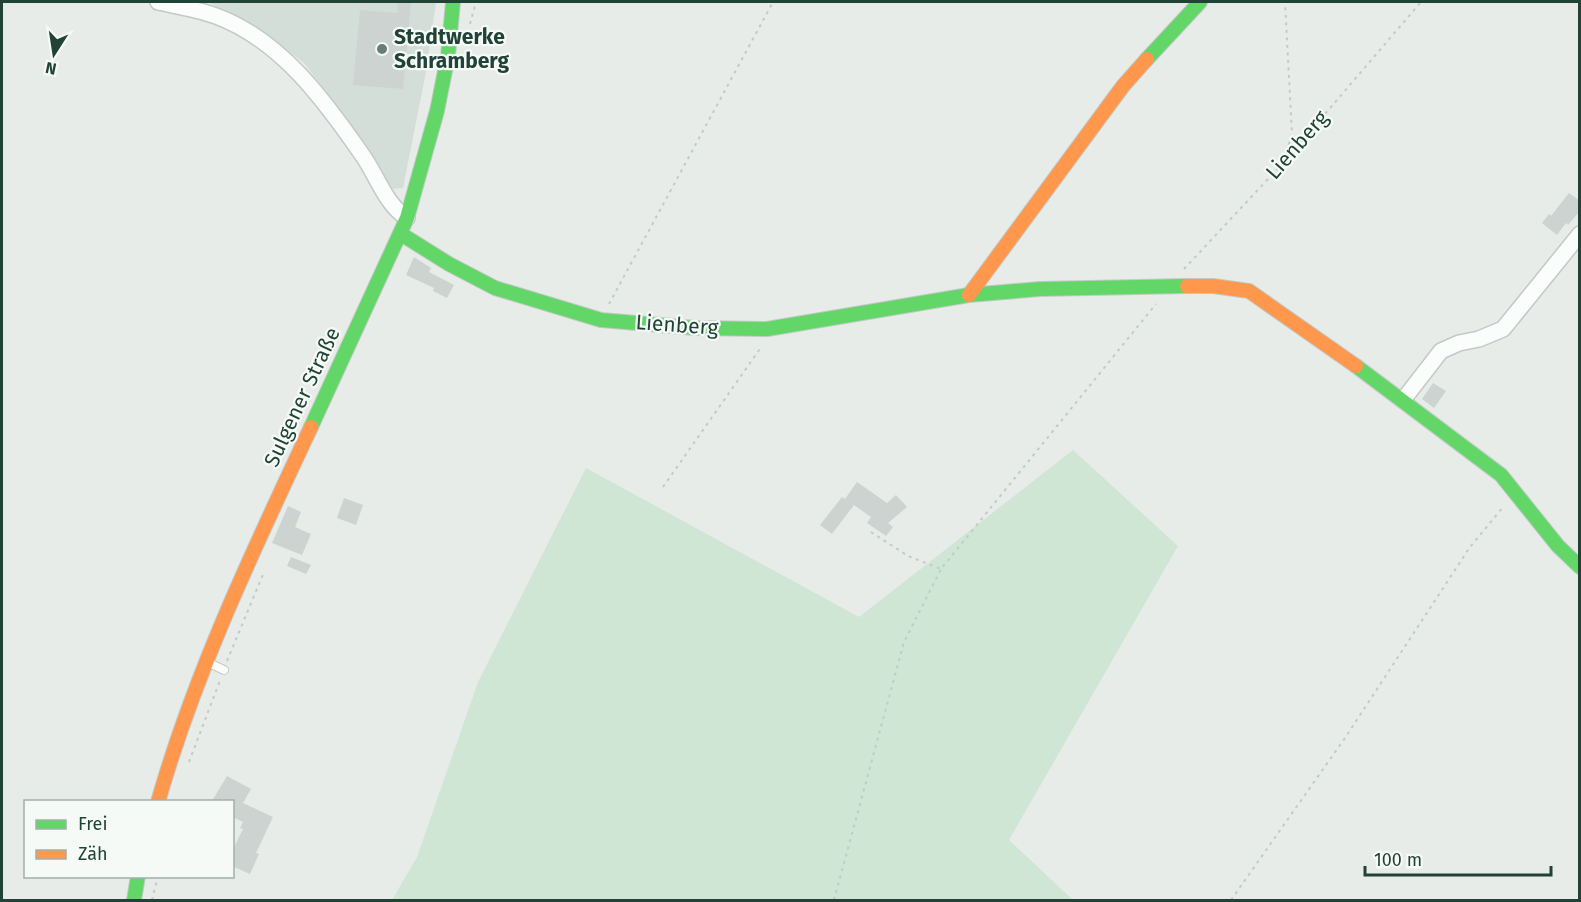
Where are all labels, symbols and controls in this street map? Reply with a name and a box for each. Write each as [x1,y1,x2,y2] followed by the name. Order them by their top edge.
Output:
[24,24,84,84] north arrow
[394,24,509,74] place label: Stadtwerke Schramberg
[375,42,389,56] marker: Stadtwerke Schramberg
[44,58,58,79] text: N
[1260,105,1334,185] street label: Lienberg
[635,309,719,341] street label: Lienberg
[258,323,346,471] street label: Sulgener Straße
[24,800,234,878] legend
[78,813,108,835] text: Frei
[1365,839,1551,877] scale bar
[78,843,107,865] text: Zäh
[1374,849,1422,871] text: 100 m

